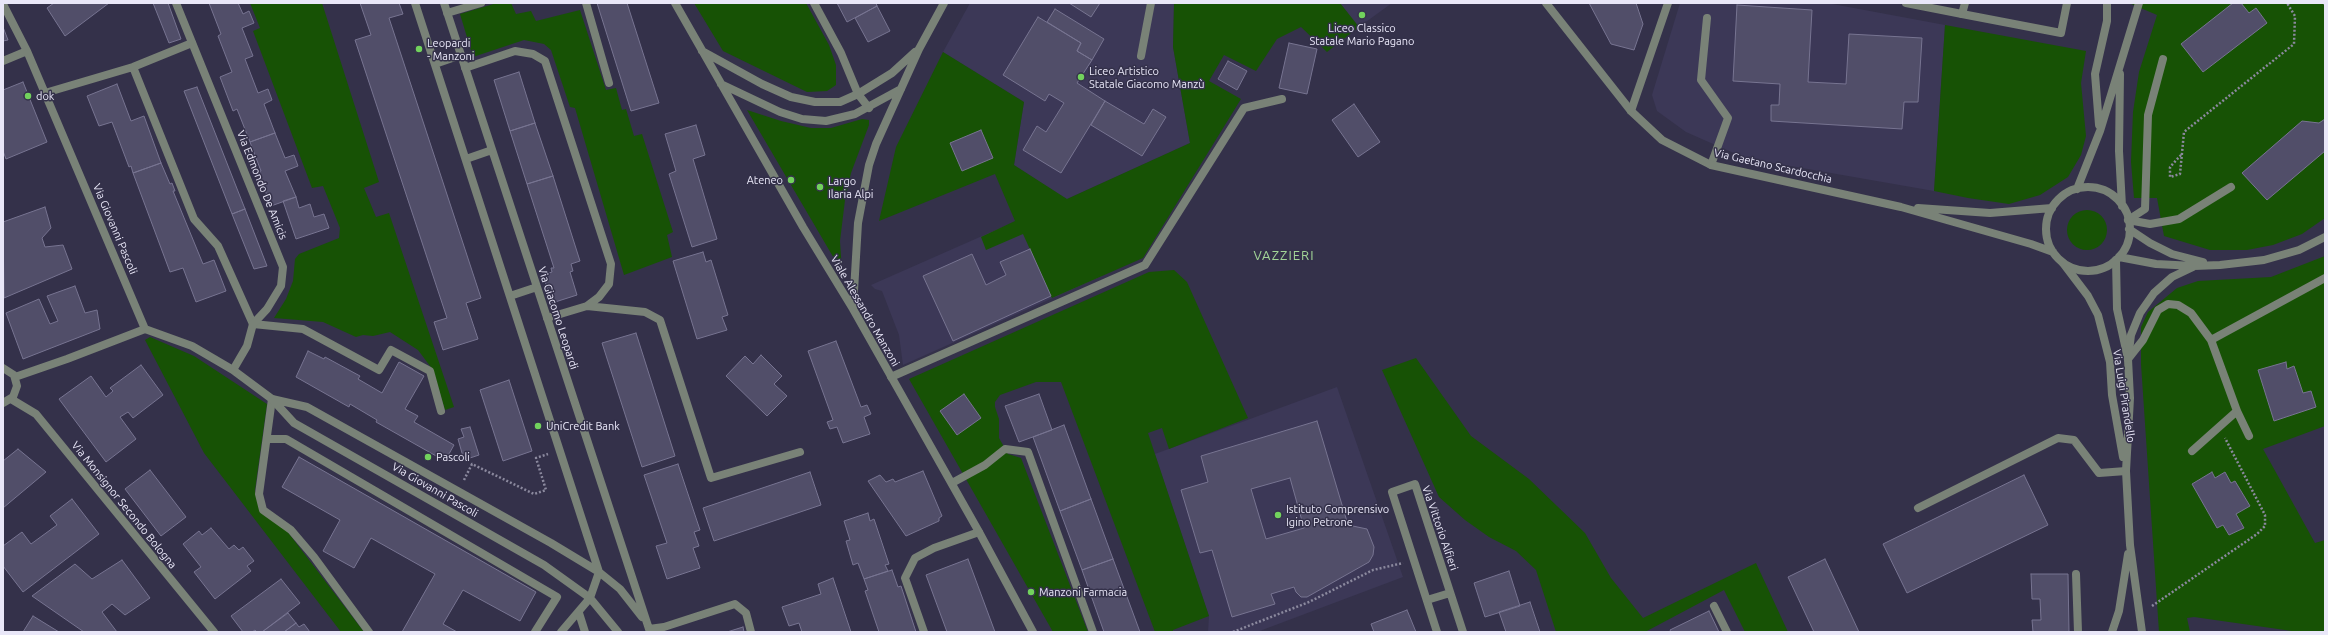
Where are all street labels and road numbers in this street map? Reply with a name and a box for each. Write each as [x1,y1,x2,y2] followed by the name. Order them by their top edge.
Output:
[234,129,290,241] street label: Via Edmondo De Amicis
[1713,146,1833,186] street label: Via Gaetano Scardocchia
[90,182,140,276] street label: Via Giovanni Pascoli
[828,253,902,369] street label: Viale Alessandro Manzoni
[535,265,581,371] street label: Via Giacomo Leopardi
[2110,348,2138,444] street label: Via Luigi Pirandello
[69,439,179,571] street label: Via Monsignor Secondo Bologna
[390,460,480,520] street label: Via Giovanni Pascoli
[1419,484,1461,572] street label: Via Vittorio Alfieri

